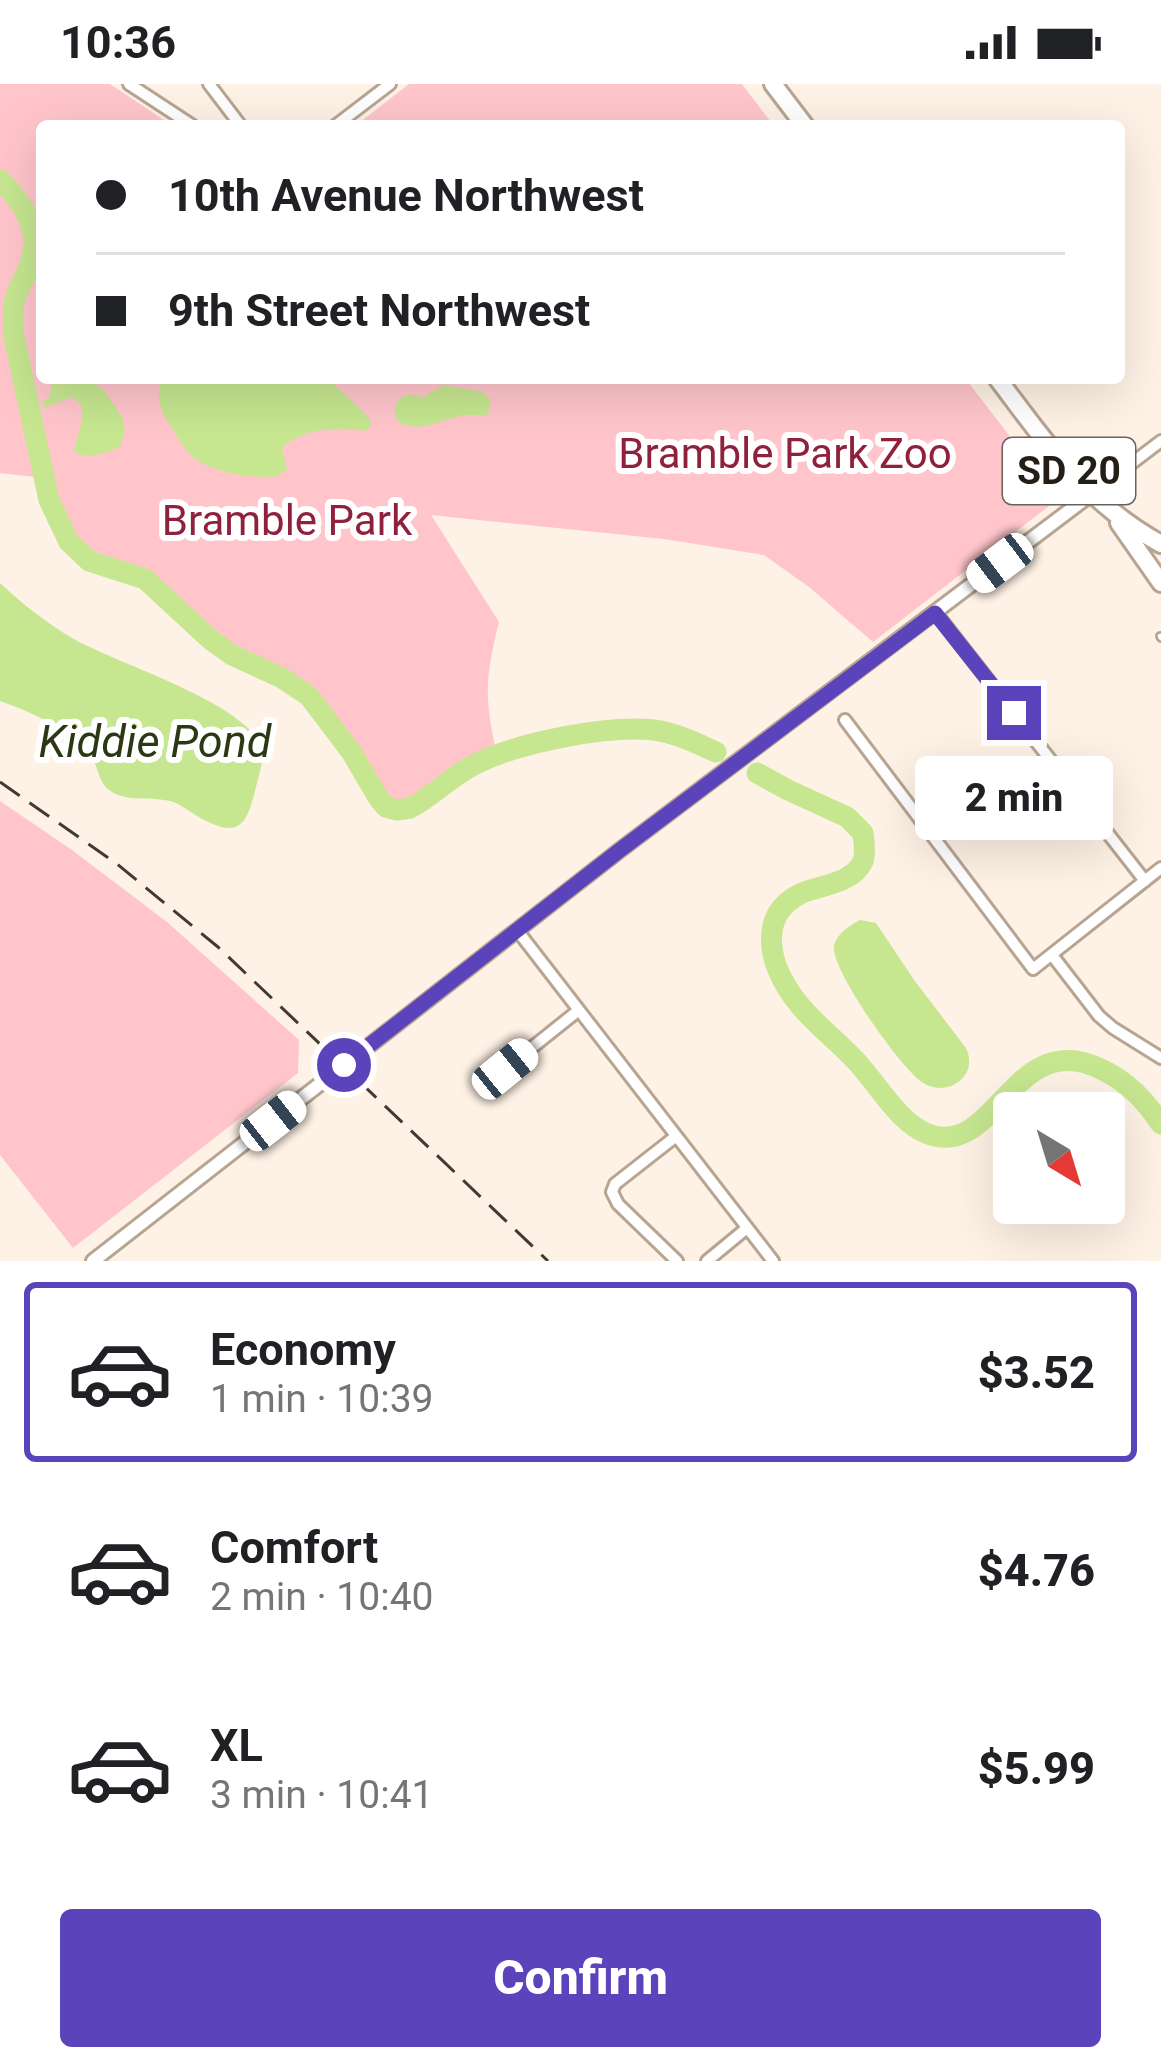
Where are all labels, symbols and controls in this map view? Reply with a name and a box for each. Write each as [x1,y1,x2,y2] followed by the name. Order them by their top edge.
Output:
[60,16,176,69] text: 10:36
[168,169,644,222] text: 10th Avenue Northwest
[168,284,590,337] text: 9th Street Northwest
[618,429,952,478] park label: Bramble Park Zoo
[1003,438,1135,504] road number: SD 20
[162,496,413,545] park label: Bramble Park
[960,527,1040,599] car
[987,686,1041,740] route end
[39,715,273,768] water label: Kiddie Pond
[915,755,1113,839] callout: 2 min
[965,775,1063,821] text: 2 min
[466,1032,544,1106] car
[317,1038,371,1092] route start
[234,1085,312,1157] car
[993,1092,1125,1224] north arrow
[993,1092,1125,1224] map controls
[66,1318,174,1426] icon: car
[210,1323,396,1376] text: Economy
[978,1346,1095,1399] text: $3.52
[210,1376,433,1422] text: 1 min · 10:39
[66,1516,174,1624] icon: car
[210,1521,378,1574] text: Comfort
[978,1544,1095,1597] text: $4.76
[210,1574,433,1620] text: 2 min · 10:40
[66,1714,174,1822] icon: car
[210,1719,263,1772] text: XL
[978,1742,1095,1795] text: $5.99
[210,1772,433,1818] text: 3 min · 10:41
[60,1909,1101,2047] button: Confirm

